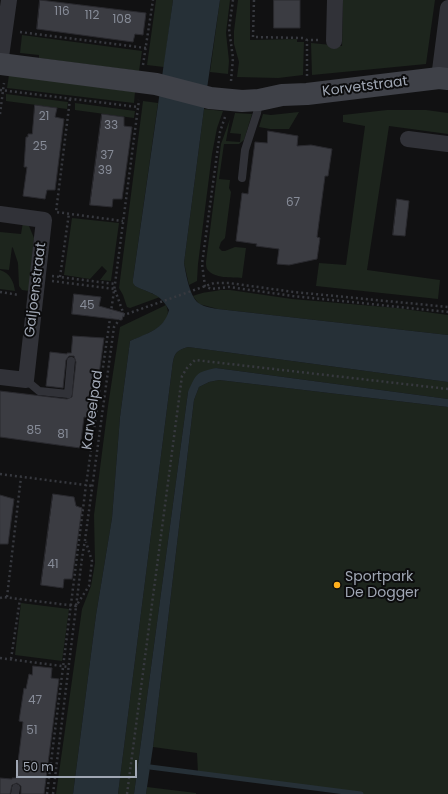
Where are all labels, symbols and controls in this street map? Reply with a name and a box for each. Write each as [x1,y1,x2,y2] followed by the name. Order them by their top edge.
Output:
[54,5,70,19] house number: 116
[85,9,99,23] house number: 112
[113,13,131,27] house number: 108
[321,73,409,101] street label: Korvetstraat
[39,110,49,124] house number: 21
[104,119,118,133] house number: 33
[33,140,47,154] house number: 25
[100,149,114,163] house number: 37
[98,164,112,178] house number: 39
[286,196,300,210] house number: 67
[22,242,50,338] street label: Galjoenstraat
[79,299,95,313] house number: 45
[79,369,107,451] street label: Karveelpad
[26,424,42,438] house number: 85
[57,428,69,442] house number: 81
[47,558,59,572] house number: 41
[345,569,419,602] place label: Sportpark De Dogger
[332,580,342,590] marker: Sportpark De Dogger
[28,694,42,708] house number: 47
[26,724,38,738] house number: 51
[18,752,139,778] scale bar
[23,758,54,775] text: 50 m

